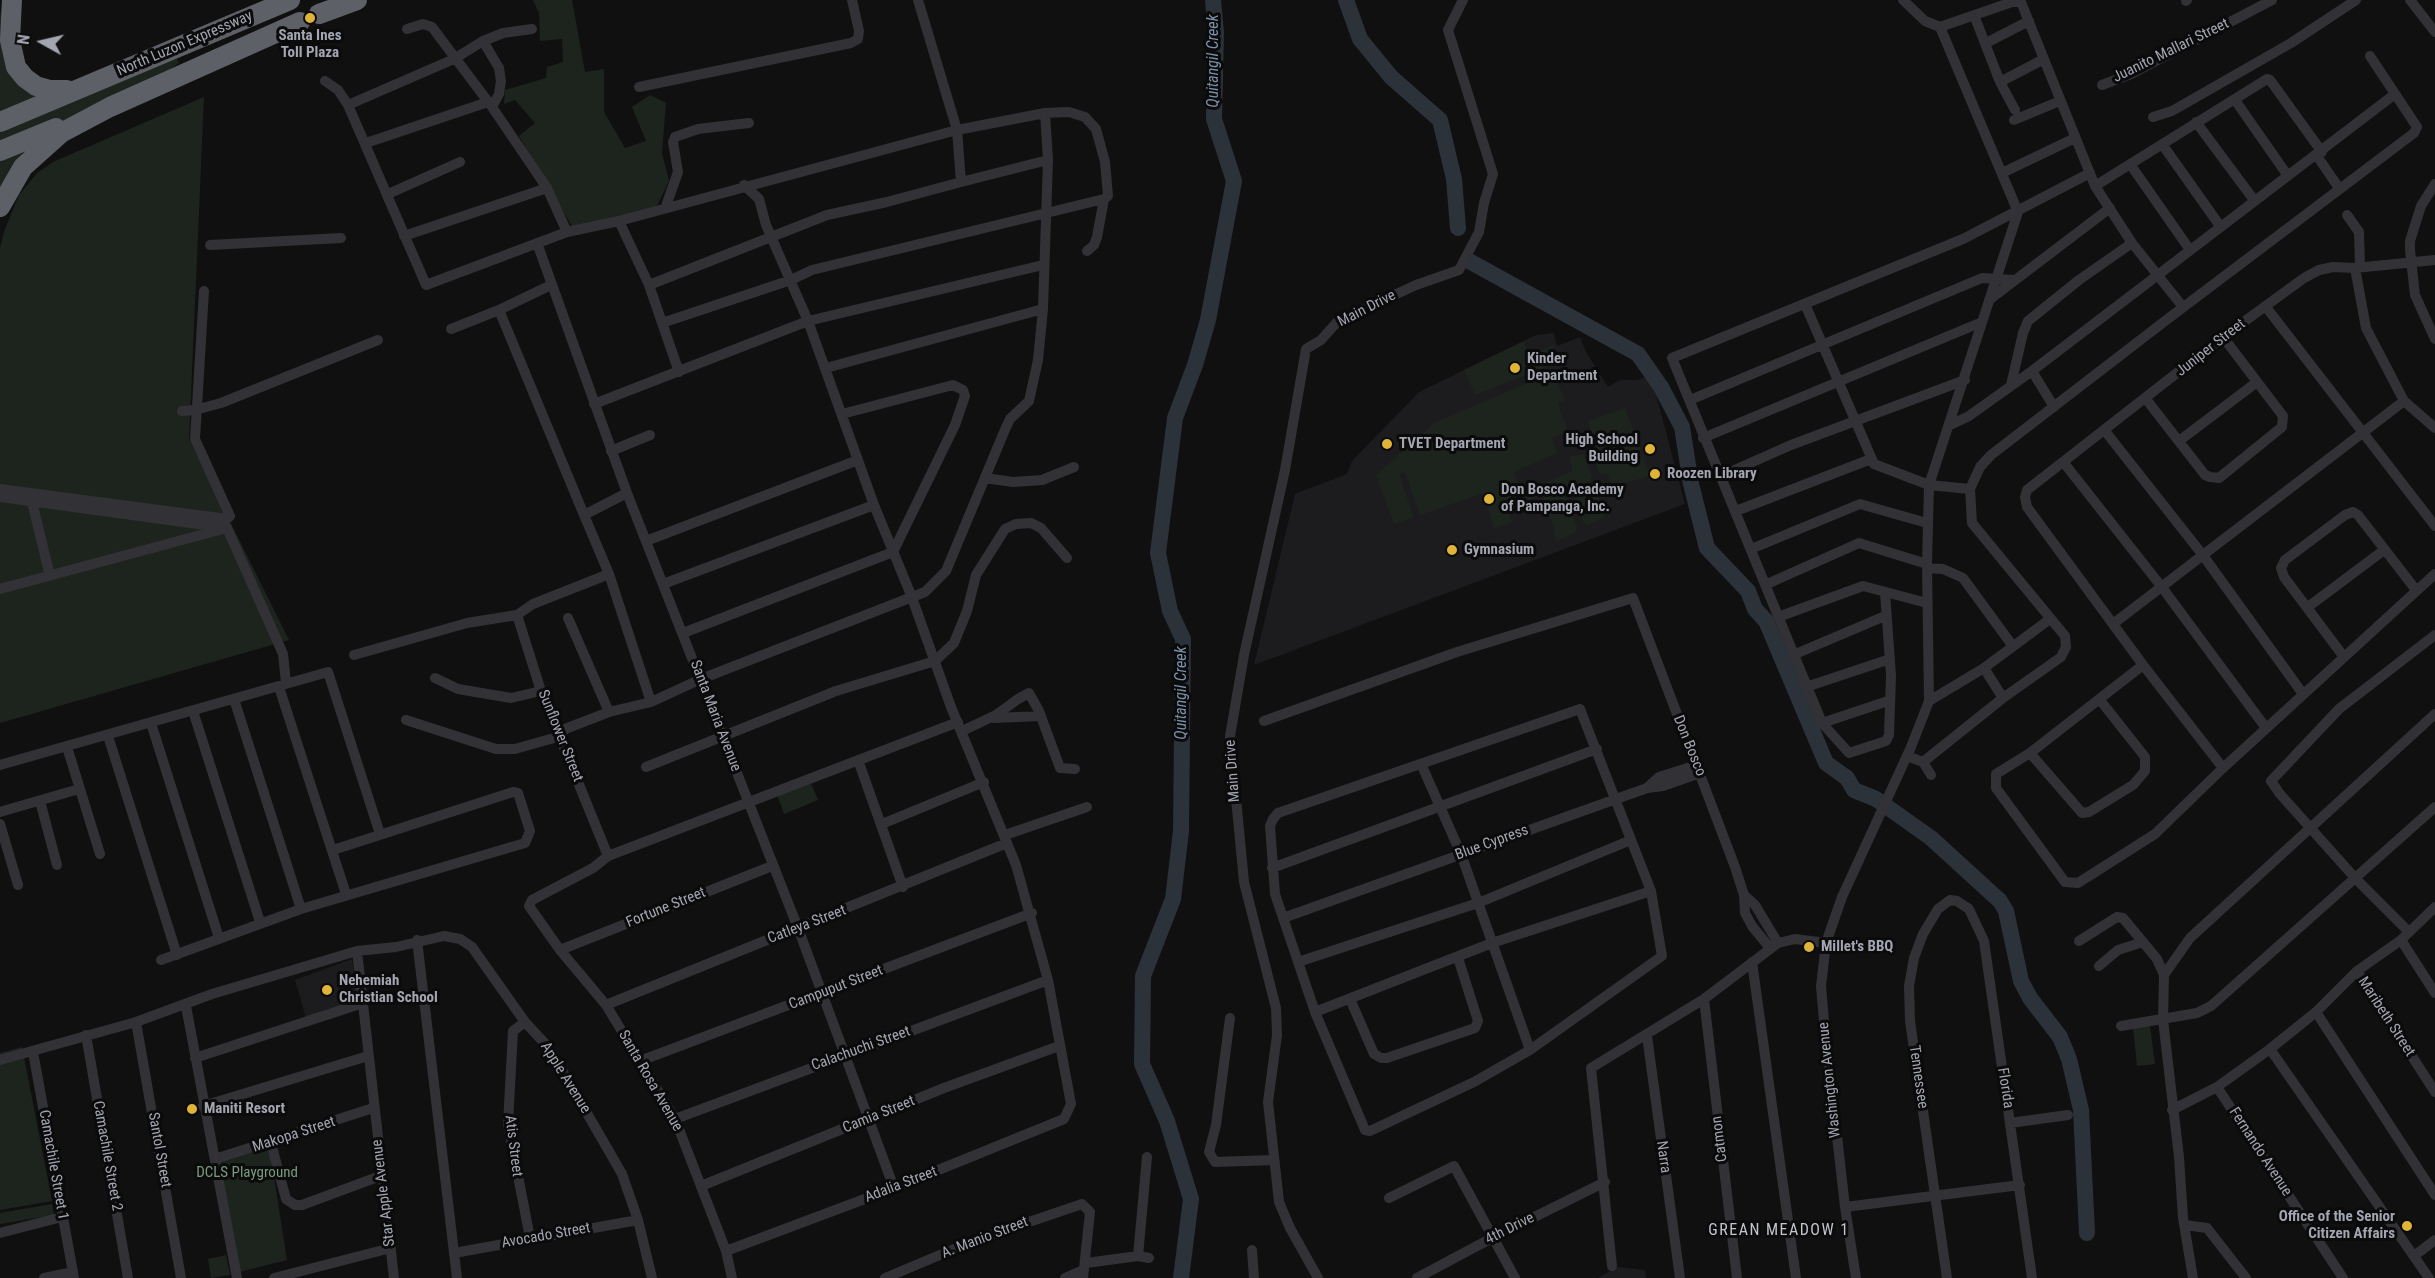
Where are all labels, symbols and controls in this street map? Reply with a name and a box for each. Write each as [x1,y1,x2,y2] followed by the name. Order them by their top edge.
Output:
[115,7,255,81] street label: North Luzon Expressway
[303,11,317,25] marker: Santa Ines Toll Plaza
[12,12,72,72] north arrow
[1204,14,1224,108] water label: Quitangil Creek
[2110,15,2232,87] street label: Juanito Mallari Street
[278,27,342,62] place label: Santa Ines Toll Plaza
[14,33,34,46] text: N
[1335,287,1399,331] street label: Main Drive
[2173,315,2249,381] street label: Juniper Street
[1527,350,1597,385] place label: Kinder Department
[1508,361,1522,375] marker: Kinder Department
[1566,431,1638,466] place label: High School Building
[1399,435,1505,453] place label: TVET Department
[1380,437,1394,451] marker: TVET Department
[1643,442,1657,456] marker: High School Building
[1667,465,1757,483] place label: Roozen Library
[1648,467,1662,481] marker: Roozen Library
[1501,481,1624,516] place label: Don Bosco Academy of Pampanga, Inc.
[1482,492,1496,506] marker: Don Bosco Academy of Pampanga, Inc.
[1464,541,1534,559] place label: Gymnasium
[1445,543,1459,557] marker: Gymnasium
[1172,646,1192,740] water label: Quitangil Creek
[686,658,744,774] street label: Santa Maria Avenue
[533,688,587,784] street label: Sunflower Street
[1669,713,1709,779] street label: Don Bosco
[1222,739,1244,803] street label: Main Drive
[1453,821,1531,865] street label: Blue Cypress
[624,884,708,932] street label: Fortune Street
[765,902,849,948] street label: Catleya Street
[1821,938,1893,956] place label: Millet's BBQ
[1802,940,1816,954] marker: Millet's BBQ
[786,962,886,1014] street label: Campuput Street
[339,972,438,1007] place label: Nehemiah Christian School
[2354,974,2418,1060] street label: Maribeth Street
[320,983,334,997] marker: Nehemiah Christian School
[1815,1021,1845,1139] street label: Washington Avenue
[809,1023,913,1075] street label: Calachuchi Street
[614,1027,686,1135] street label: Santa Rosa Avenue
[536,1039,594,1117] street label: Apple Avenue
[1905,1044,1931,1110] street label: Tennessee
[1993,1066,2017,1110] street label: Florida
[840,1092,918,1138] street label: Camia Street
[88,1099,126,1213] street label: Camachile Street 2
[204,1100,285,1118] place label: Maniti Resort
[185,1102,199,1116] marker: Maniti Resort
[2225,1104,2295,1200] street label: Fernando Avenue
[34,1108,72,1222] street label: Camachile Street 1
[144,1111,174,1189] street label: Santol Street
[250,1113,338,1157] street label: Makopa Street
[500,1114,526,1178] street label: Atis Street
[1708,1115,1732,1163] street label: Catmon
[368,1138,400,1248] street label: Star Apple Avenue
[1652,1140,1674,1174] street label: Narra
[862,1163,940,1207] street label: Adalia Street
[196,1164,298,1182] park label: DCLS Playground
[2279,1208,2395,1243] place label: Office of the Senior Citizen Affairs
[1483,1209,1537,1249] street label: 4th Drive
[939,1213,1031,1263] street label: A. Manio Street
[500,1219,592,1253] street label: Avocado Street
[2400,1219,2414,1233] marker: Office of the Senior Citizen Affairs
[1708,1221,1850,1241] district label: GREAN MEADOW 1

